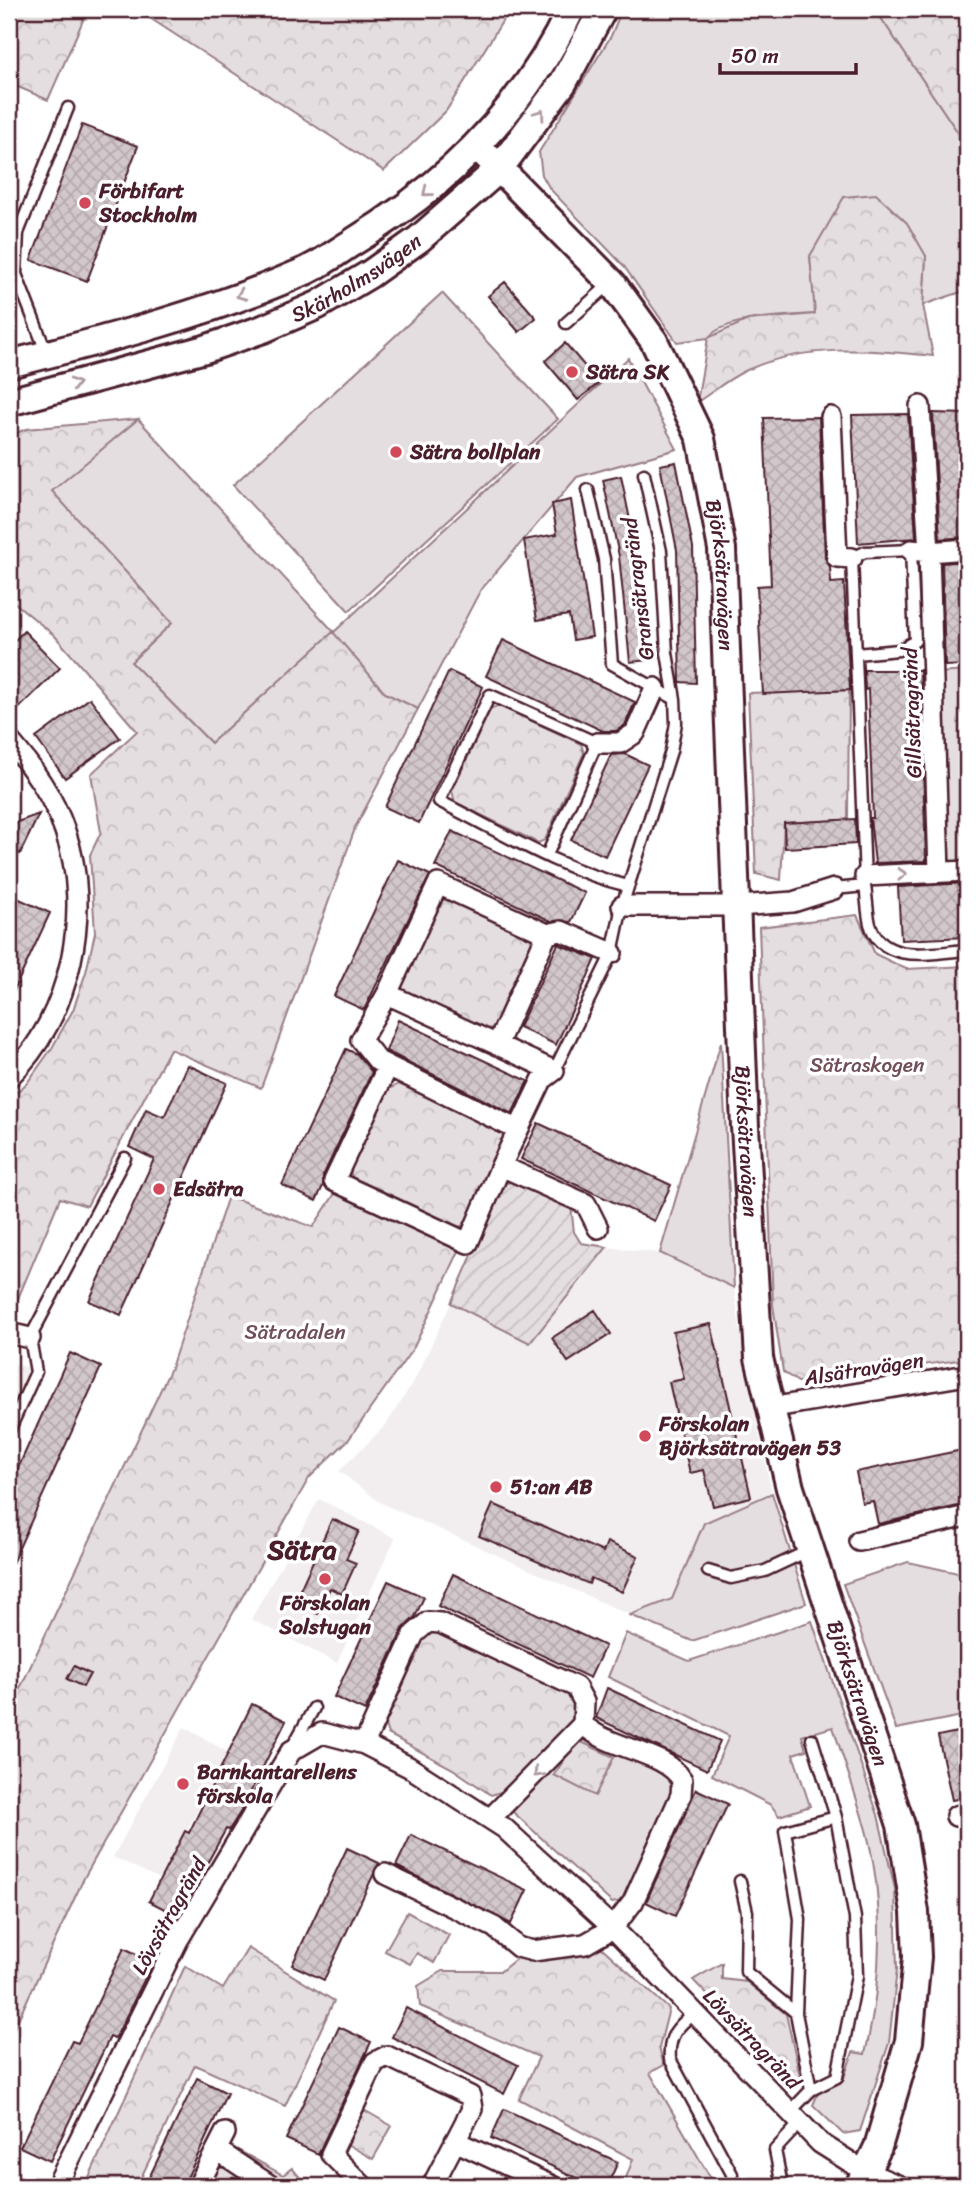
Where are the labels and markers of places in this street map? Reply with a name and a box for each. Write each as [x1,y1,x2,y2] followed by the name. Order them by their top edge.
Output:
[98,172,197,234] place label: Förbifart Stockholm
[77,195,93,211] marker: Förbifart Stockholm
[585,353,670,391] place label: Sätra SK
[564,364,580,380] marker: Sätra SK
[409,433,541,471] place label: Sätra bollplan
[388,444,404,460] marker: Sätra bollplan
[173,1170,244,1208] place label: Edsätra
[151,1181,167,1197] marker: Edsätra
[658,1405,841,1467] place label: Förskolan Björksätravägen 53
[637,1428,653,1444] marker: Förskolan Björksätravägen 53
[510,1468,593,1506] place label: 51:an AB
[488,1479,504,1495] marker: 51:an AB
[317,1571,333,1587] marker: Förskolan Solstugan
[278,1584,372,1646] place label: Förskolan Solstugan
[197,1753,358,1815] place label: Barnkantarellens förskola
[175,1776,191,1792] marker: Barnkantarellens förskola

